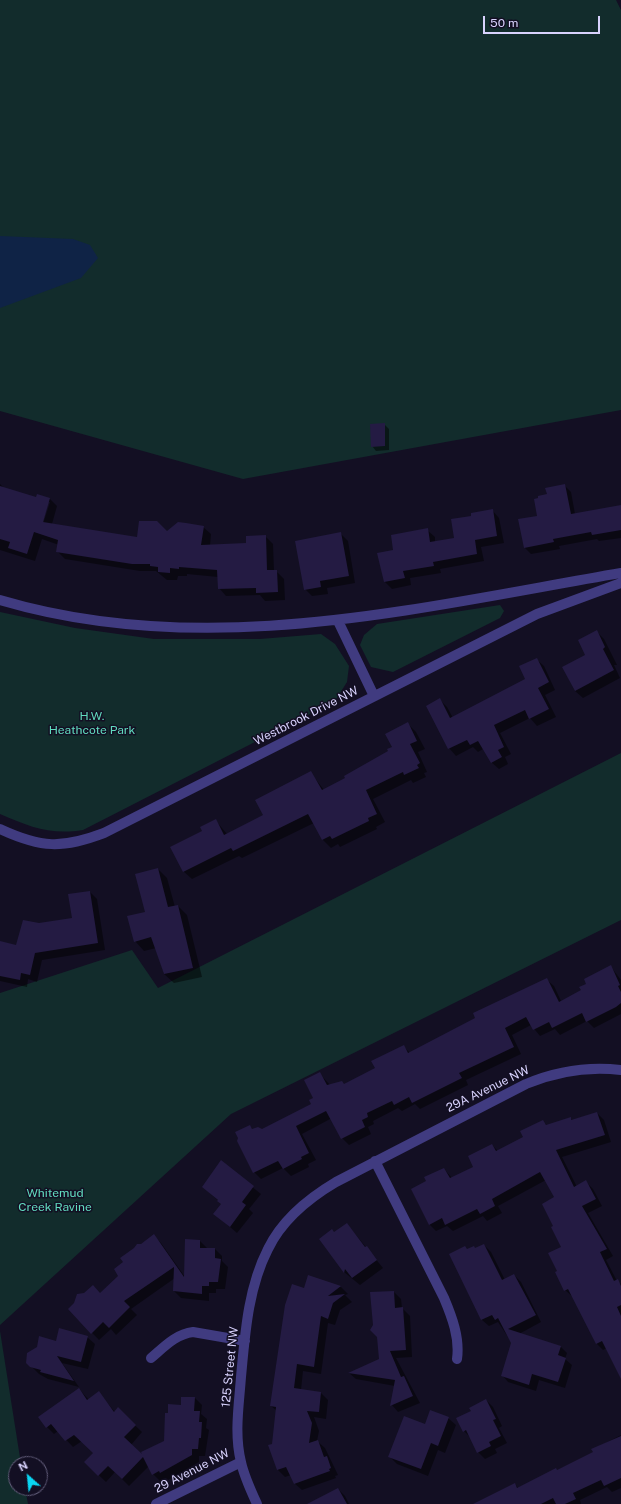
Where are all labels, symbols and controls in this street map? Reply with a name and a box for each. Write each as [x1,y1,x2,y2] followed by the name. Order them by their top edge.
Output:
[485,8,602,34] scale bar
[490,16,518,30] text: 50 m
[251,683,361,749] street label: Westbrook Drive NW
[49,709,135,737] park label: H.W. Heathcote Park
[444,1063,532,1115] street label: 29A Avenue NW
[18,1186,92,1214] park label: Whitemud Creek Ravine
[219,1326,241,1408] street label: 125 Street NW
[152,1446,232,1496] street label: 29 Avenue NW
[8,1456,48,1496] north arrow
[16,1459,30,1474] text: N

